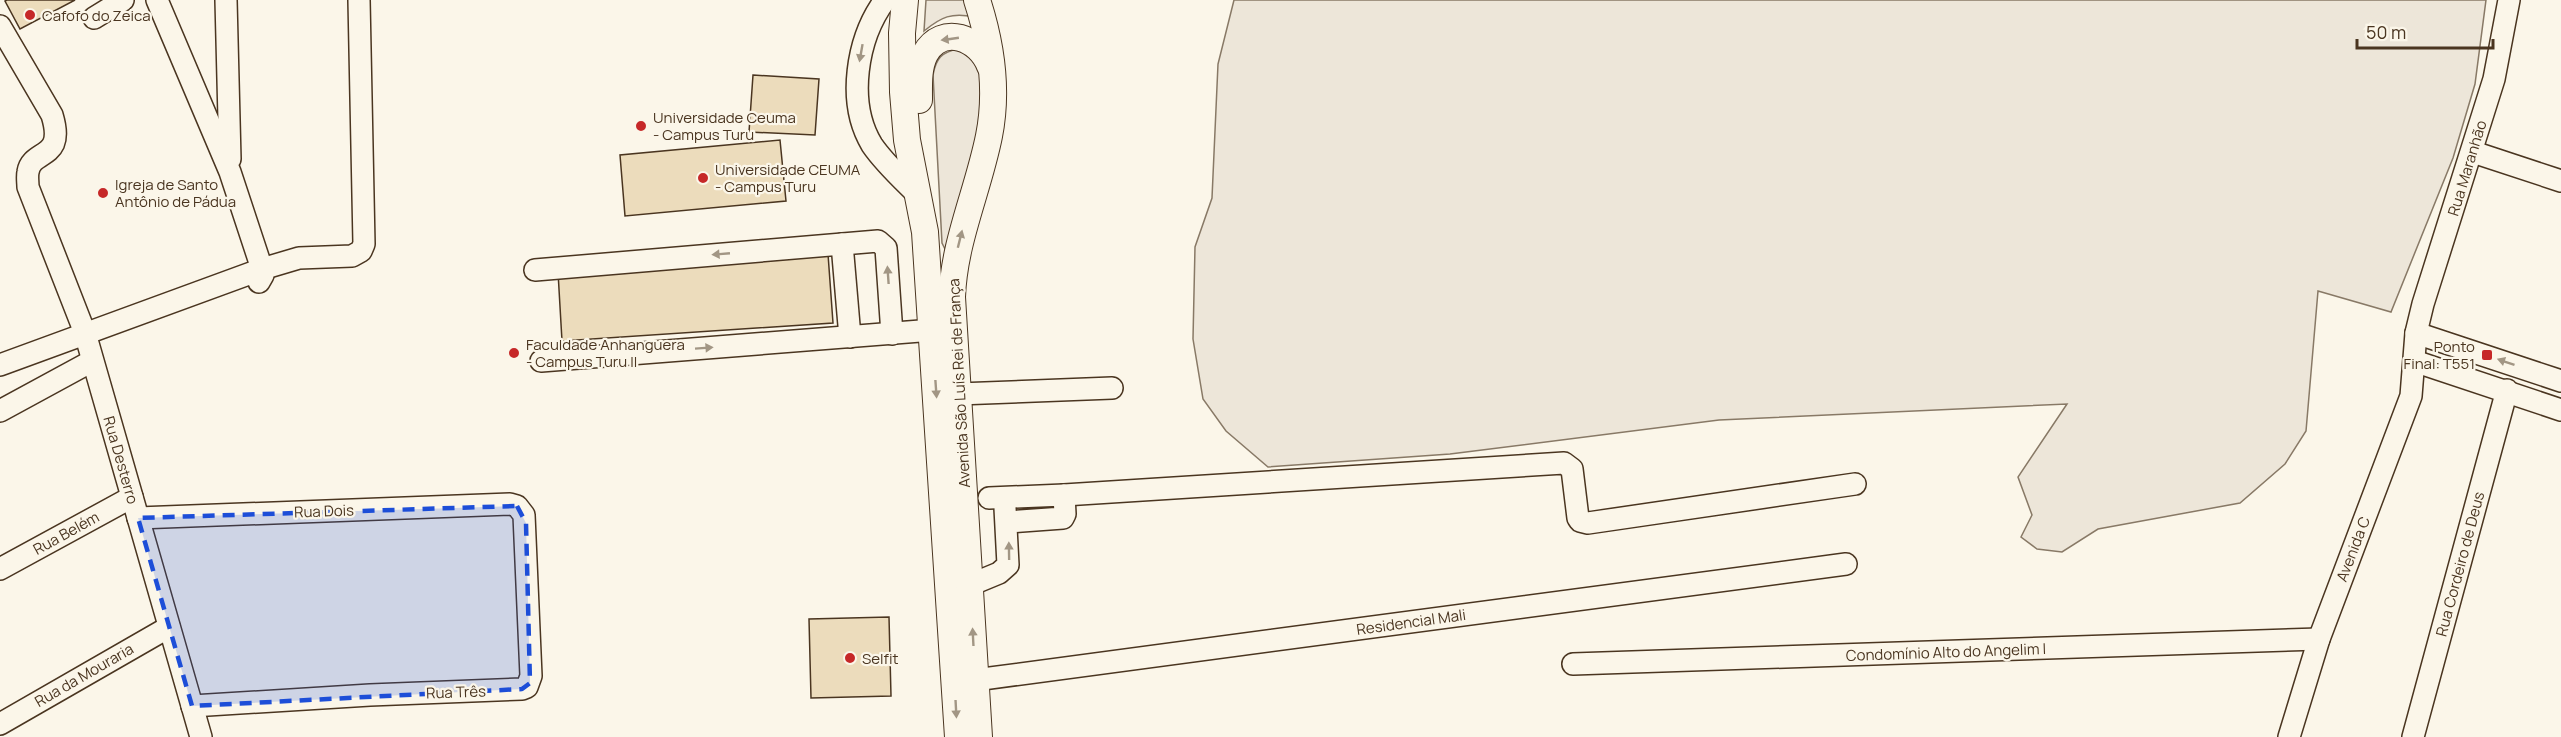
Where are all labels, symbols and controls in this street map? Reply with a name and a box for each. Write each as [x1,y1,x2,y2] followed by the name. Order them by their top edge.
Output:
[42,5,151,26] place label: Cafofo do Zeica
[23,8,37,22] marker: Cafofo do Zeica
[2357,12,2494,50] scale bar
[2366,20,2406,44] text: 50 m
[940,35,959,44] one-way arrow
[857,43,866,62] one-way arrow
[653,107,796,145] place label: Universidade Ceuma - Campus Turu
[2442,117,2492,218] street label: Rua Maranhão
[634,119,648,133] marker: Universidade Ceuma - Campus Turu
[715,159,861,197] place label: Universidade CEUMA - Campus Turu
[696,171,710,185] marker: Universidade CEUMA - Campus Turu
[115,174,236,212] place label: Igreja de Santo Antônio de Pádua
[96,186,110,200] marker: Igreja de Santo Antônio de Pádua
[955,230,965,248] one-way arrow
[711,249,730,259] one-way arrow
[883,266,892,285] one-way arrow
[943,278,975,488] street label: Avenida São Luís Rei de França
[526,334,685,372] place label: Faculdade Anhanguera - Campus Turu II
[2404,336,2475,374] place label: Ponto Final: T551
[694,343,713,353] one-way arrow
[507,346,521,360] marker: Faculdade Anhanguera - Campus Turu II
[2480,348,2494,362] marker: Ponto Final: T551
[2497,356,2515,366] one-way arrow
[932,379,941,398] one-way arrow
[98,414,144,506] street label: Rua Desterro
[2431,489,2489,639] street label: Rua Cordeiro de Deus
[294,499,354,523] street label: Rua Dois
[29,506,103,560] street label: Rua Belém
[2331,513,2375,585] street label: Avenida C
[1004,541,1013,560] one-way arrow
[1355,604,1467,640] street label: Residencial Mali
[968,627,977,646] one-way arrow
[31,638,137,712] street label: Rua da Mouraria
[1846,638,2046,666] street label: Condomínio Alto do Angelim I
[862,648,899,669] place label: Selfit
[843,651,857,665] marker: Selfit
[426,680,486,704] street label: Rua Três
[952,700,961,719] one-way arrow

